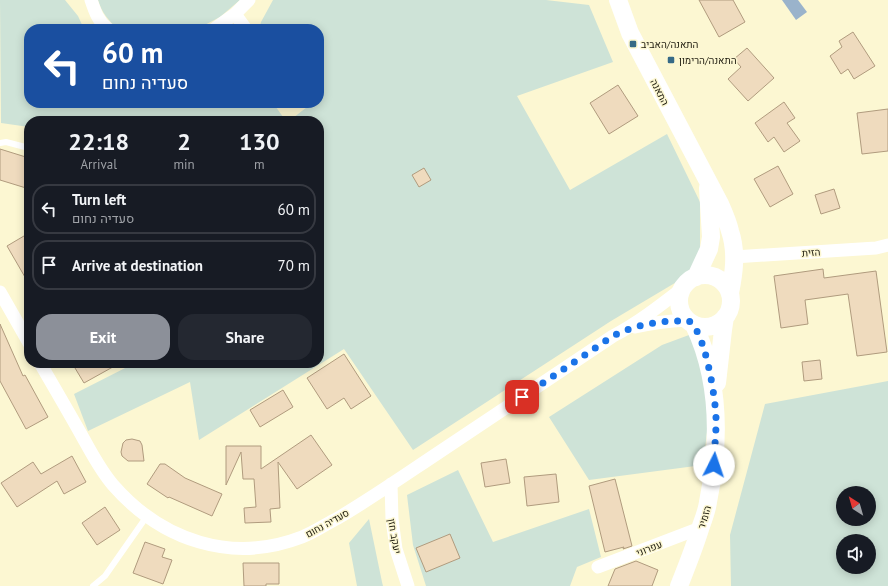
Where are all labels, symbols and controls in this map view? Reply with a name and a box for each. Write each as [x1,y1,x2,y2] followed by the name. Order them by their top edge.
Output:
[102,34,163,71] text: 60 m
[641,38,699,51] place label: התאנה/האביב
[628,39,638,49] marker: התאנה/האביב
[36,40,88,92] icon: left
[679,54,737,67] place label: התאנה/הרימון
[666,55,676,65] marker: התאנה/הרימון
[102,71,188,94] text: סעדיה נחום
[647,77,672,108] street label: התאנה
[68,126,129,157] text: 22:18
[177,126,191,157] text: 2
[239,126,280,157] text: 130
[81,156,117,173] text: Arrival
[173,156,195,173] text: min
[254,156,265,173] text: m
[72,190,126,209] text: Turn left
[38,198,60,220] icon: left
[277,200,310,219] text: 60 m
[72,210,134,227] text: סעדיה נחום
[801,245,821,260] street label: הזית
[38,254,60,276] icon: arrive
[72,256,203,275] text: Arrive at destination
[277,256,310,275] text: 70 m
[36,314,170,360] button: Exit
[178,314,312,360] button: Share
[505,380,539,414] pin
[511,386,533,408] icon: arrive
[693,444,735,486] position arrow
[836,486,876,526] north arrow
[836,486,876,574] map controls
[695,504,714,530] street label: הזמיר
[303,506,351,541] street label: סעדיה נחום
[385,518,404,555] street label: יעקב חזן
[836,534,876,574] button: sound
[634,538,664,559] street label: עפרוני

